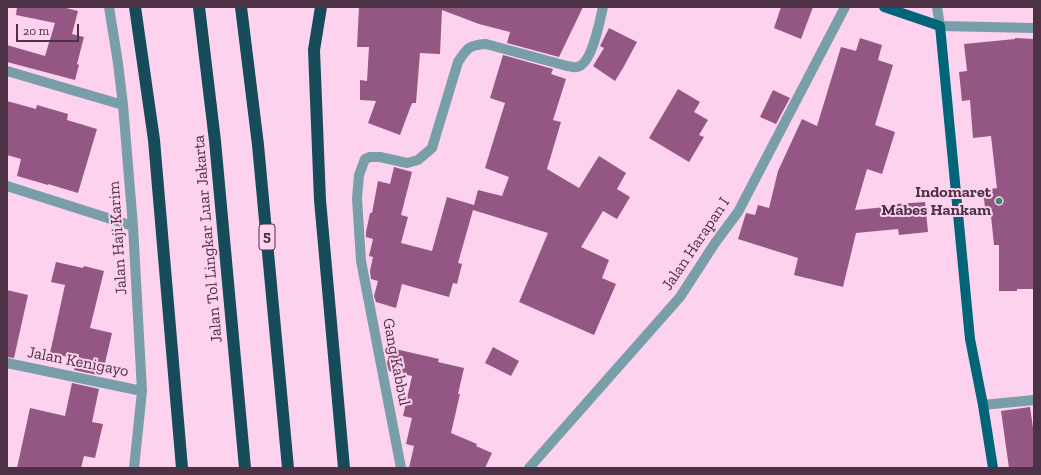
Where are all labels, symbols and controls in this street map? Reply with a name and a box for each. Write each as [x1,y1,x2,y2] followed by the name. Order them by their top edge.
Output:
[18,16,81,42] scale bar
[23,24,49,38] text: 20 m
[189,134,227,344] street label: Jalan Tol Lingkar Luar Jakarta
[104,180,132,296] street label: Jalan Haji Karim
[881,182,991,220] place label: Indomaret Mabes Hankam
[658,194,734,294] street label: Jalan Harapan I
[994,196,1004,206] marker: Indomaret Mabes Hankam
[259,224,275,250] road number: 5
[378,317,414,407] street label: Gang Kabbul
[26,343,130,381] street label: Jalan Kenigayo

